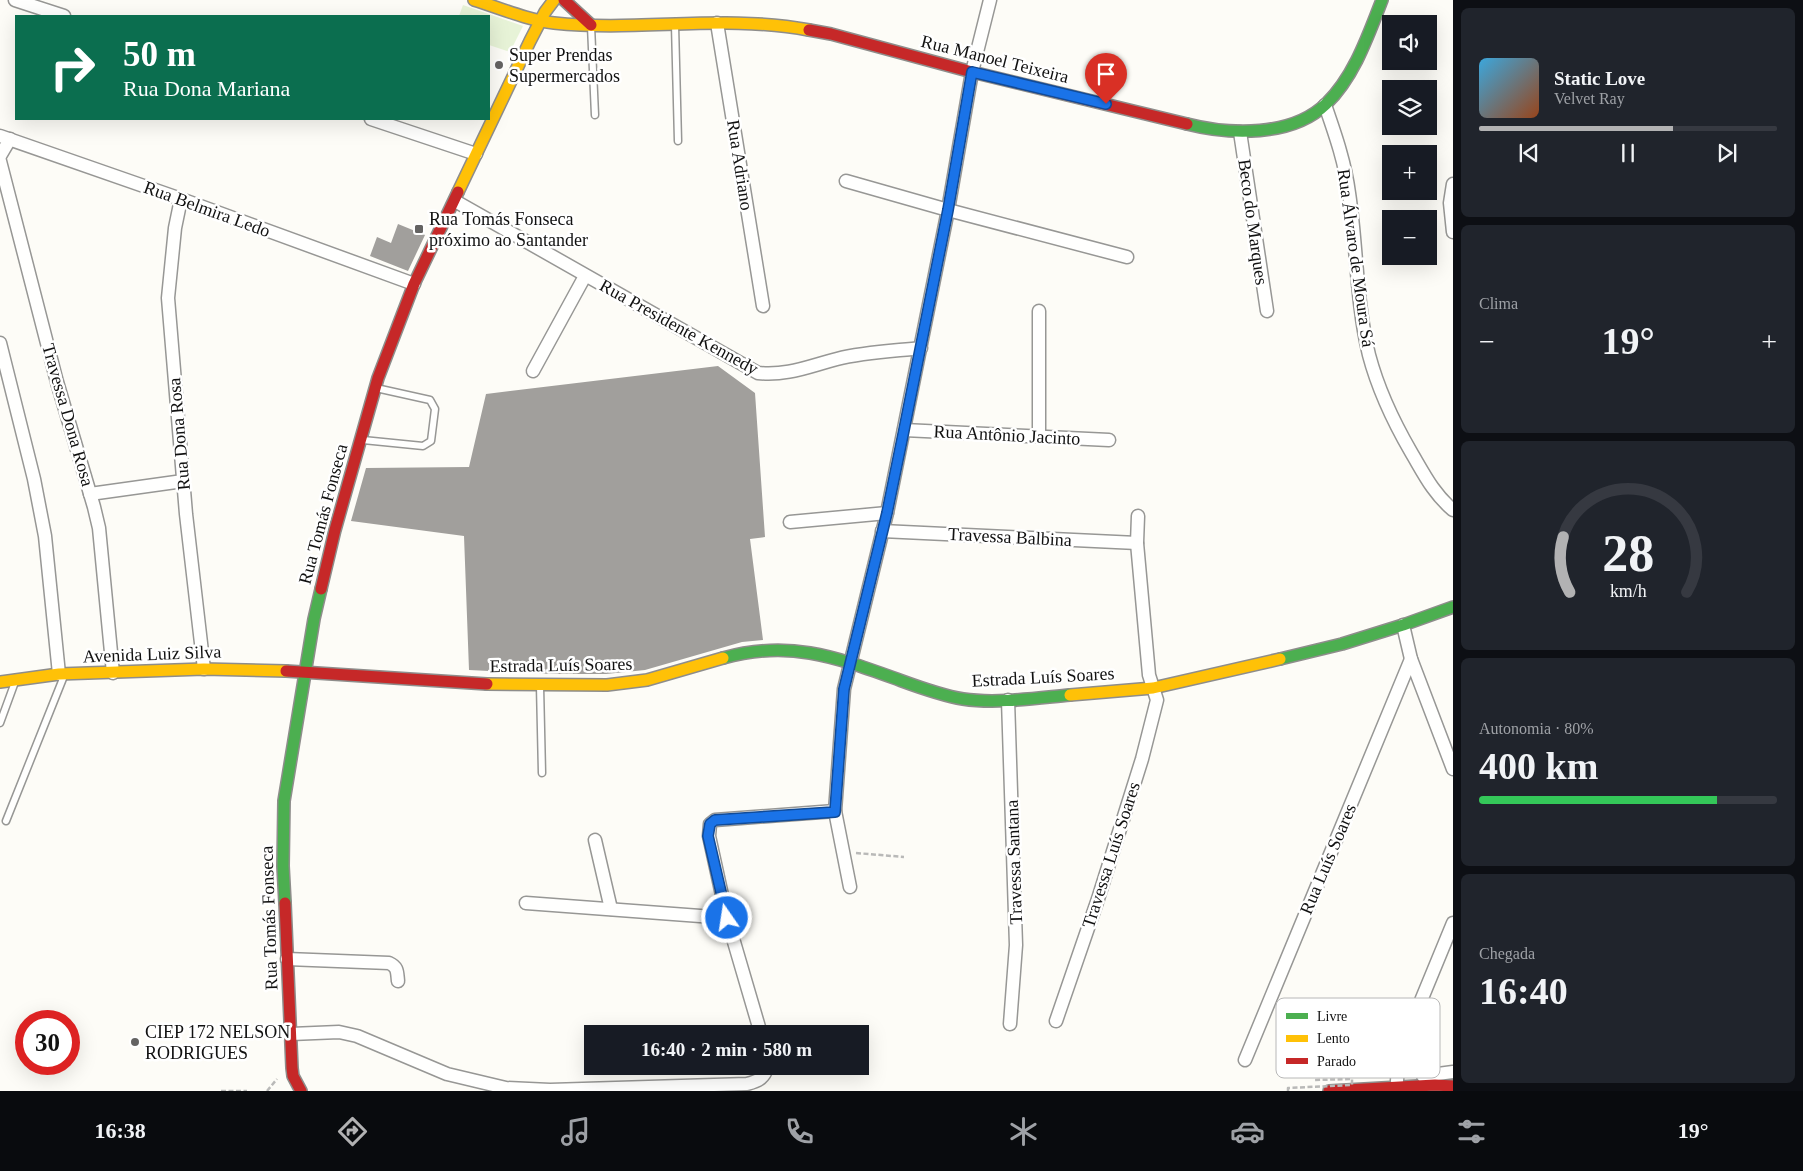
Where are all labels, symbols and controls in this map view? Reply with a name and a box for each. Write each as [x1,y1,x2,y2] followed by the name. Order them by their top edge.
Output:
[1382,15,1437,265] map controls
[1382,15,1437,70] button: sound
[919,31,1071,87] street label: Rua Manoel Teixeira
[40,35,105,100] icon: right
[123,35,196,74] text: 50 m
[509,45,620,86] place label: Super Prendas Supermercados
[1085,53,1127,104] pin
[493,59,505,71] marker: Super Prendas Supermercados
[1092,60,1120,88] icon: arrive
[1554,68,1645,89] text: Static Love
[123,76,290,101] text: Rua Dona Mariana
[1382,80,1437,135] button: layers
[1554,90,1625,107] text: Velvet Ray
[723,118,757,212] street label: Rua Adriano
[1515,139,1543,167] icon: previous
[1614,139,1642,167] icon: pause
[1713,139,1741,167] icon: next
[1382,145,1437,200] button: +
[1234,158,1272,286] street label: Beco do Marques
[1334,167,1379,349] street label: Rua Álvaro de Moura Sá
[141,177,273,241] street label: Rua Belmira Ledo
[429,209,588,250] place label: Rua Tomás Fonseca próximo ao Santander
[1382,210,1437,265] button: −
[413,223,425,235] marker: Rua Tomás Fonseca próximo ao Santander
[596,275,762,379] street label: Rua Presidente Kennedy
[1479,295,1518,312] text: Clima
[1601,320,1655,362] text: 19°
[1479,326,1495,357] text: −
[1761,326,1777,357] text: +
[38,341,98,489] street label: Travessa Dona Rosa
[164,377,194,491] street label: Rua Dona Rosa
[933,421,1081,449] street label: Rua Antônio Jacinto
[295,442,351,586] street label: Rua Tomás Fonseca
[948,524,1072,550] street label: Travessa Balbina
[1602,525,1654,582] text: 28
[1610,581,1646,601] text: km/h
[82,642,222,666] street label: Avenida Luiz Silva
[489,654,633,676] street label: Estrada Luís Soares
[971,663,1115,691] street label: Estrada Luís Soares
[1479,720,1594,737] text: Autonomia · 80%
[1479,745,1598,787] text: 400 km
[1078,779,1144,931] street label: Travessa Luís Soares
[1002,799,1026,925] street label: Travessa Santana
[1296,801,1360,917] street label: Rua Luís Soares
[256,845,282,991] street label: Rua Tomás Fonseca
[700,891,752,943] position arrow
[1479,945,1535,962] text: Chegada
[1479,970,1568,1012] text: 16:40
[1276,998,1440,1078] legend
[1317,1009,1347,1024] text: Livre
[15,1010,80,1075] speed limit sign: 30
[145,1022,290,1063] place label: CIEP 172 NELSON RODRIGUES
[1317,1031,1350,1046] text: Lento
[129,1036,141,1048] marker: CIEP 172 NELSON RODRIGUES
[641,1039,812,1060] text: 16:40 · 2 min · 580 m
[1317,1054,1356,1069] text: Parado
[335,1114,370,1149] icon: directions
[558,1114,593,1149] icon: music
[782,1114,817,1149] icon: phone
[1006,1114,1041,1149] icon: climate
[1230,1114,1265,1149] icon: car
[1454,1114,1489,1149] icon: filters
[94,1118,146,1143] text: 16:38
[1678,1118,1708,1143] text: 19°

